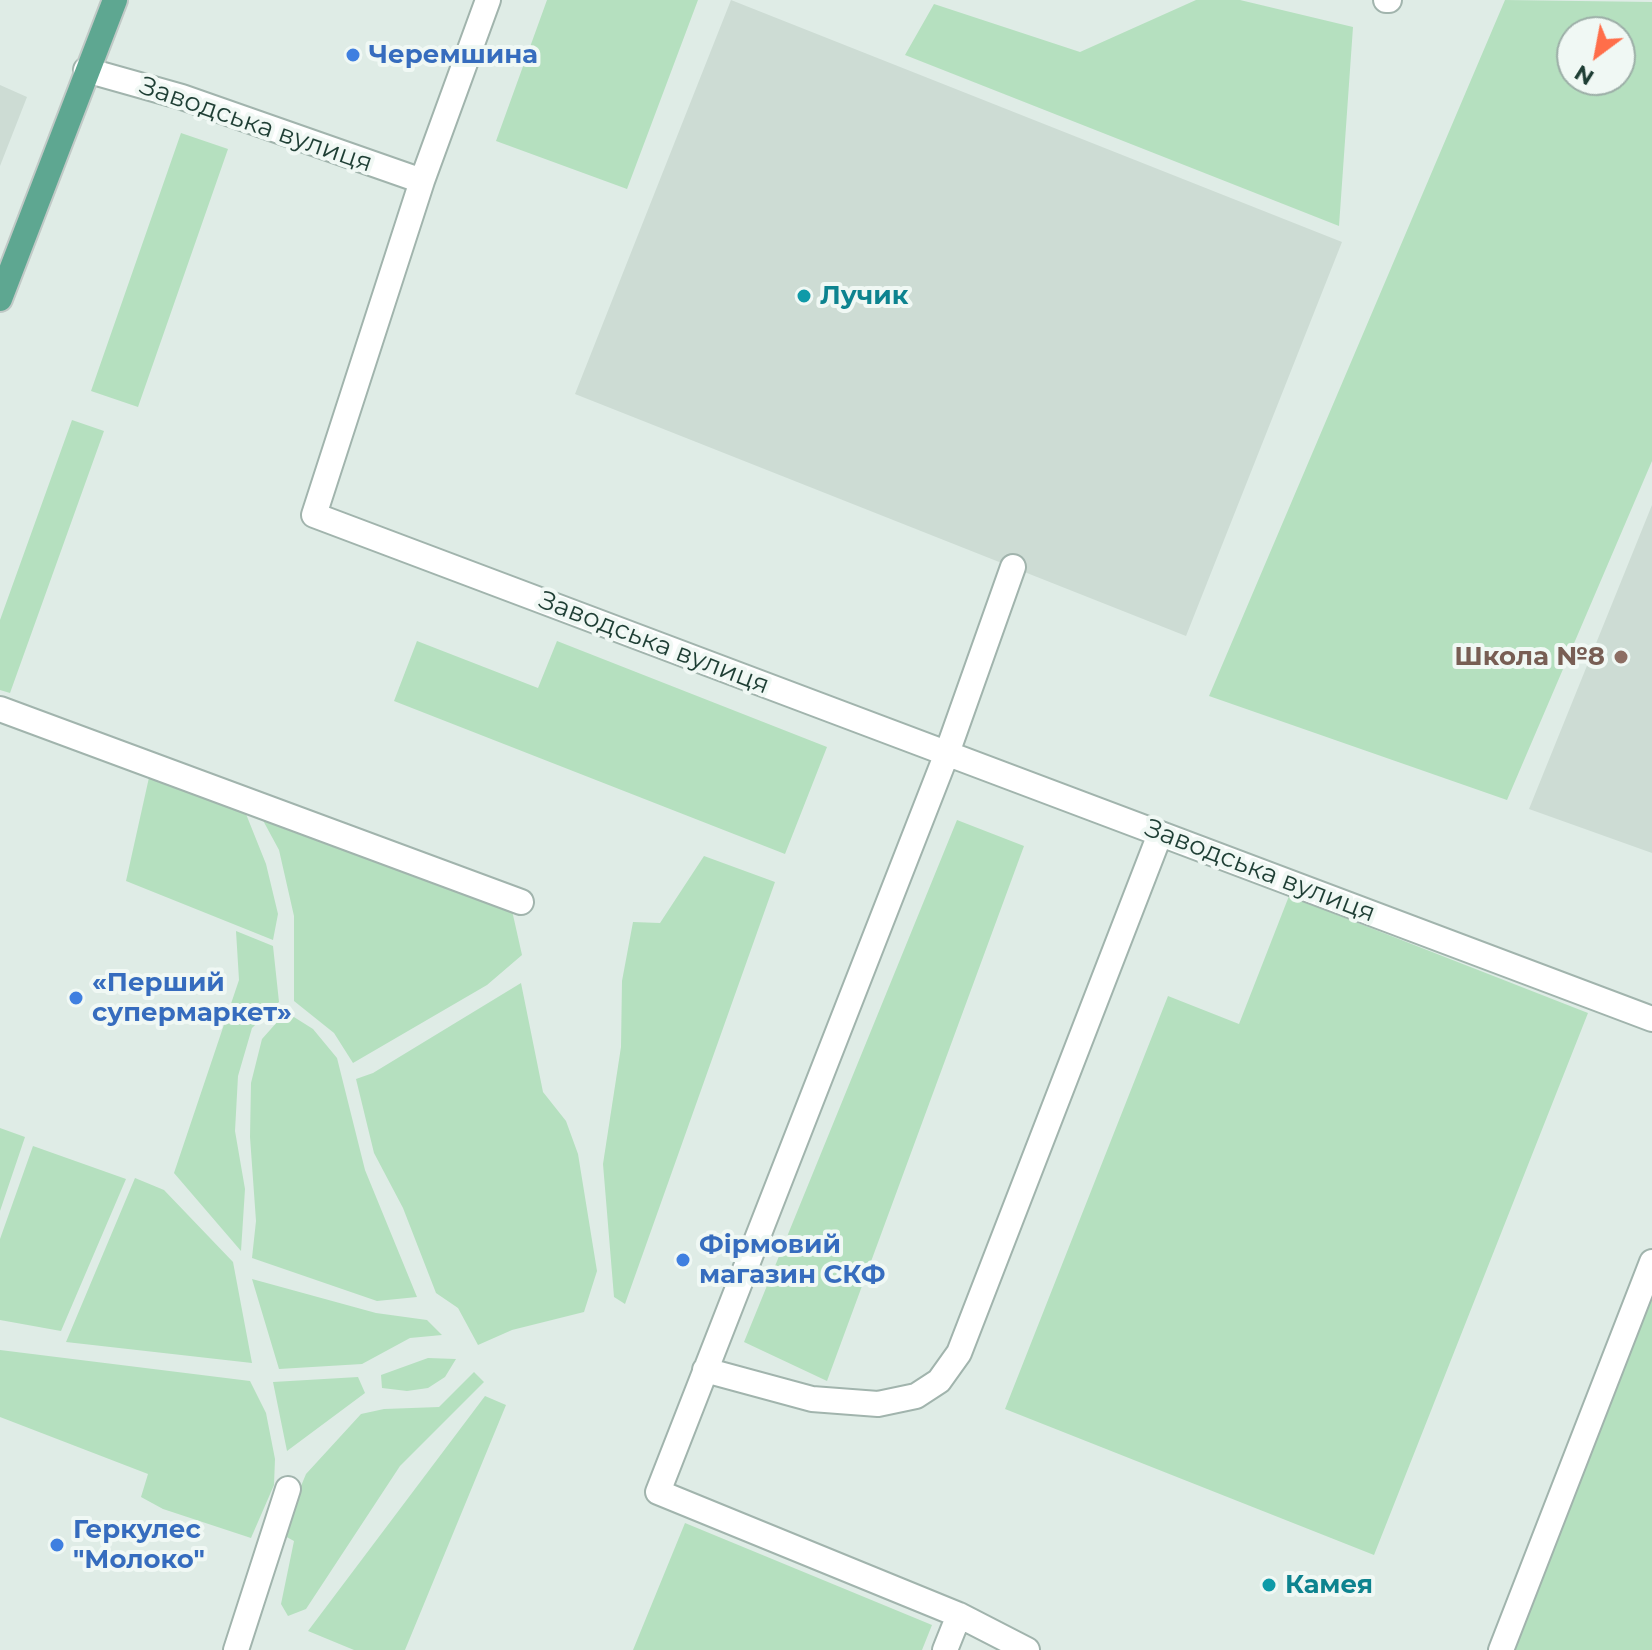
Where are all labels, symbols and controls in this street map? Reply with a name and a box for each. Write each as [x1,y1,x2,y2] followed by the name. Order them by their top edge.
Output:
[1556,16,1636,96] north arrow
[369,39,538,71] place label: Черемшина
[344,46,362,64] marker: Черемшина
[1569,59,1599,91] text: N
[135,71,377,179] street label: Заводська вулиця
[820,280,908,312] place label: Лучик
[795,287,813,305] marker: Лучик
[534,585,774,701] street label: Заводська вулиця
[1454,641,1605,673] place label: Школа №8
[1612,648,1630,666] marker: Школа №8
[1140,813,1380,929] street label: Заводська вулиця
[92,967,292,1028] place label: «Перший супермаркет»
[67,989,85,1007] marker: «Перший супермаркет»
[699,1229,885,1290] place label: Фірмовий магазин СКФ
[674,1251,692,1269] marker: Фірмовий магазин СКФ
[73,1514,205,1576] place label: Геркулес "Молоко"
[48,1536,66,1554] marker: Геркулес "Молоко"
[1285,1569,1373,1601] place label: Камея
[1260,1576,1278,1594] marker: Камея

